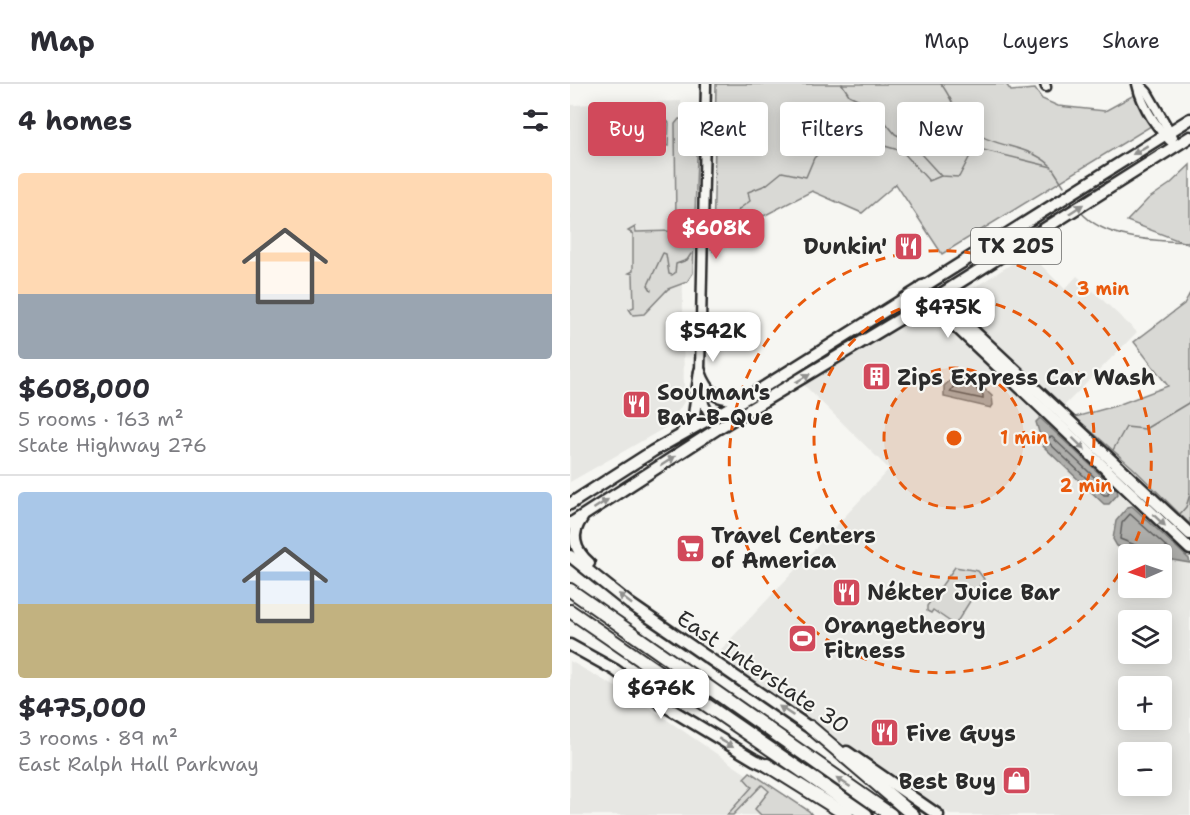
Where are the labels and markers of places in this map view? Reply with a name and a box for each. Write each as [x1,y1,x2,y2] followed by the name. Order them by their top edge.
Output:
[674,209,758,260] pin: $608K
[892,230,924,262] restaurant icon: Dunkin'
[803,232,887,261] place label: Dunkin'
[906,288,990,339] pin: $475K
[671,312,755,363] pin: $542K
[860,361,892,393] building icon: Zips Express Car Wash
[897,363,1156,392] place label: Zips Express Car Wash
[657,378,774,432] place label: Soulman's Bar-B-Que
[620,389,652,421] restaurant icon: Soulman's Bar-B-Que
[944,428,964,448] centre of rings
[711,521,876,575] place label: Travel Centers of America
[674,532,706,564] supermarket icon: Travel Centers of America
[830,576,862,608] restaurant icon: Nékter Juice Bar
[867,578,1061,607] place label: Nékter Juice Bar
[824,611,986,665] place label: Orangetheory Fitness
[787,622,819,654] sports icon: Orangetheory Fitness
[619,669,703,720] pin: $676K
[869,717,901,749] restaurant icon: Five Guys
[906,719,1016,748] place label: Five Guys
[1001,765,1033,797] shop icon: Best Buy
[899,767,996,796] place label: Best Buy

